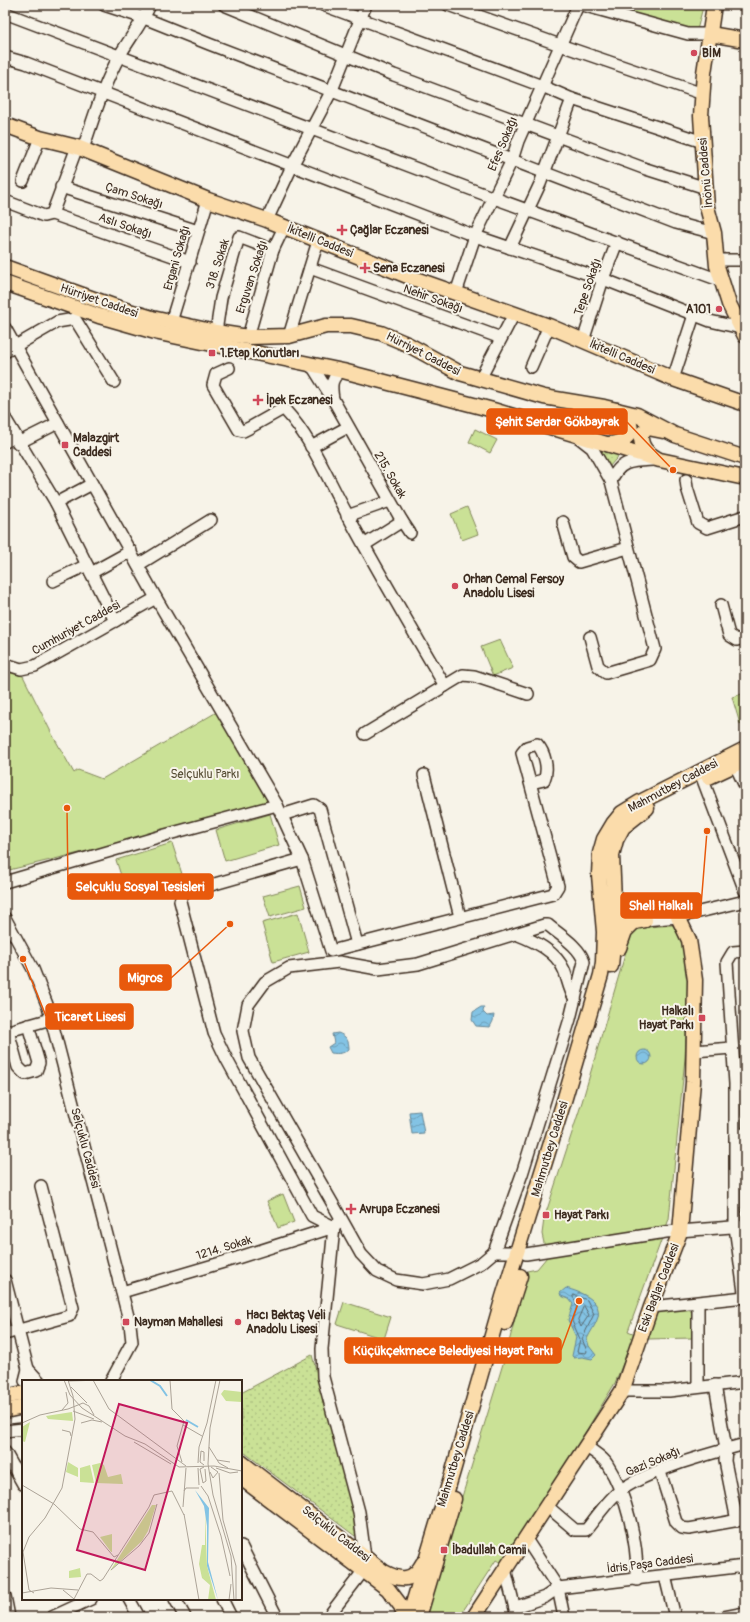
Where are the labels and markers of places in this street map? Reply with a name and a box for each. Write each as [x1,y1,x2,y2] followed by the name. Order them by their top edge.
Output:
[702,45,721,61] place label: BİM
[689,48,699,58] marker: BİM
[350,223,429,238] place label: Çağlar Eczanesi
[337,225,347,235] marker: Çağlar Eczanesi
[373,261,445,276] place label: Sena Eczanesi
[360,263,370,273] marker: Sena Eczanesi
[686,302,711,317] place label: A101
[714,304,724,314] marker: A101
[220,346,299,361] place label: 1.Etap Konutları
[207,348,217,358] marker: 1.Etap Konutları
[266,392,333,408] place label: İpek Eczanesi
[253,395,263,405] marker: İpek Eczanesi
[487,409,627,434] callout: Şehit Serdar Gökbayrak
[73,431,120,460] place label: Malazgirt Caddesi
[60,440,70,450] marker: Malazgirt Caddesi
[463,572,565,601] place label: Orhan Cemal Fersoy Anadolu Lisesi
[450,581,460,591] marker: Orhan Cemal Fersoy Anadolu Lisesi
[68,874,213,899] callout: Selçuklu Sosyal Tesisleri
[621,893,701,918] callout: Shell Halkalı
[120,965,171,990] callout: Migros
[46,1004,133,1029] callout: Ticaret Lisesi
[639,1004,694,1033] place label: Halkalı Hayat Parkı
[697,1013,707,1023] marker: Halkalı Hayat Parkı
[359,1202,440,1217] place label: Avrupa Eczanesi
[346,1204,356,1214] marker: Avrupa Eczanesi
[554,1208,609,1223] place label: Hayat Parkı
[541,1210,551,1220] marker: Hayat Parkı
[246,1308,325,1337] place label: Hacı Bektaş Veli Anadolu Lisesi
[134,1315,223,1330] place label: Nayman Mahallesi
[121,1317,131,1327] marker: Nayman Mahallesi
[233,1317,243,1327] marker: Hacı Bektaş Veli Anadolu Lisesi
[345,1338,561,1363] callout: Küçükçekmece Belediyesi Hayat Parkı
[452,1542,526,1558] place label: İbadullah Camii
[439,1545,449,1555] marker: İbadullah Camii

